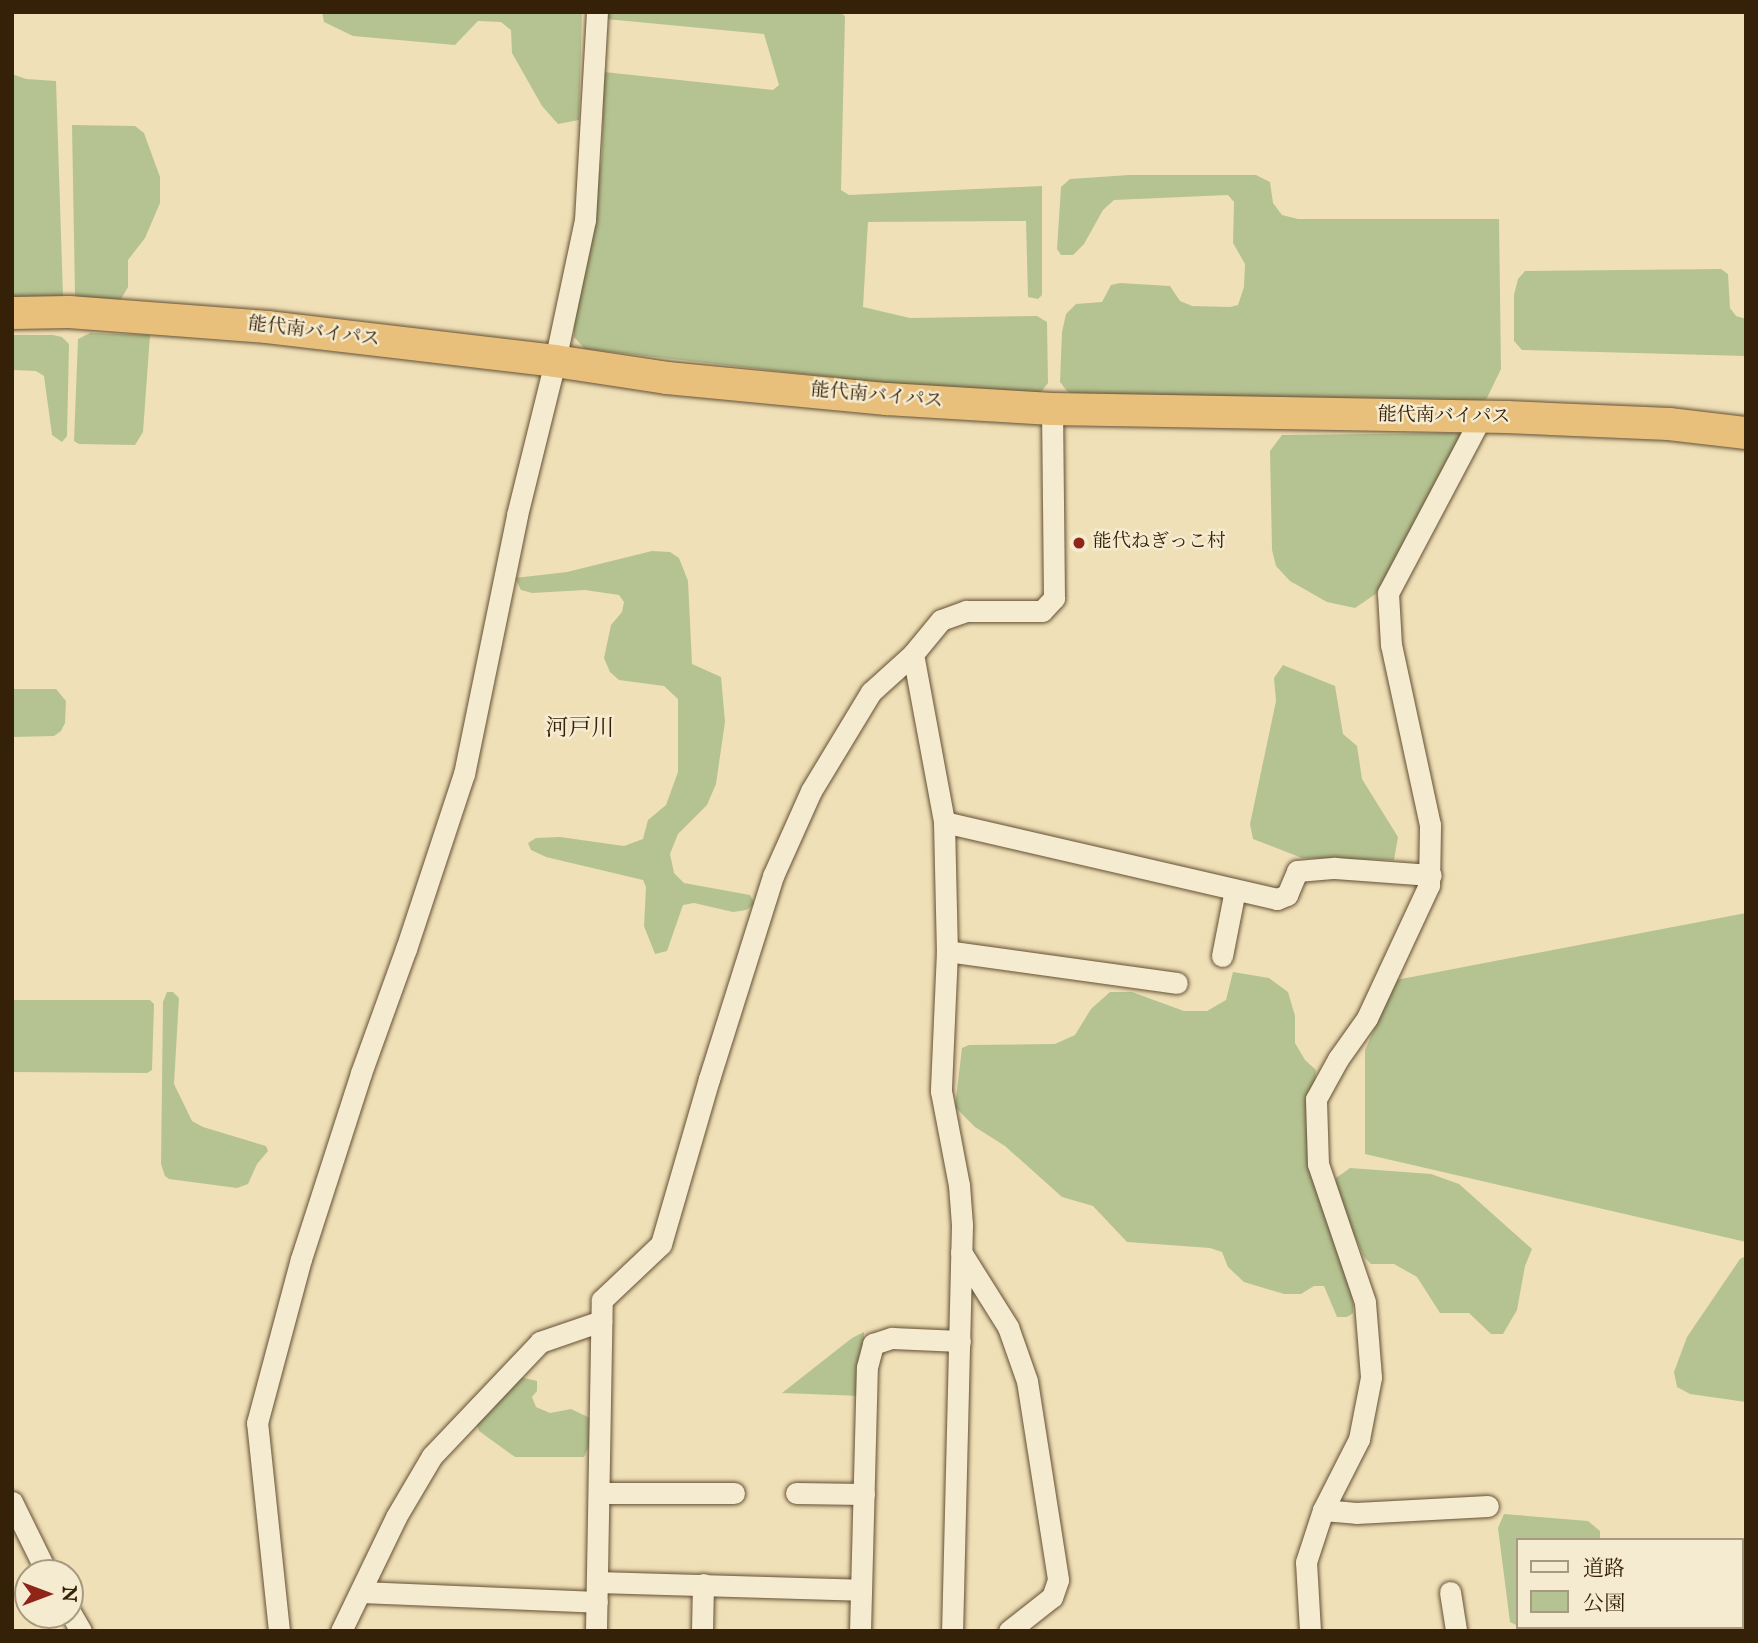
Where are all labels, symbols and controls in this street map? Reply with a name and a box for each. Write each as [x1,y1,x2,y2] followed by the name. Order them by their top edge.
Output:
[247,314,381,352] street label: 能代南バイパス
[810,380,944,414] street label: 能代南バイパス
[1377,404,1511,430] street label: 能代南バイパス
[1093,532,1226,554] place label: 能代ねぎっこ村
[1071,535,1087,551] marker: 能代ねぎっこ村
[546,715,614,743] district label: 河戸川
[1516,1538,1744,1629] legend
[1583,1556,1625,1583] text: 道路
[14,1559,84,1629] north arrow
[56,1586,80,1602] text: N
[1583,1591,1625,1618] text: 公園

